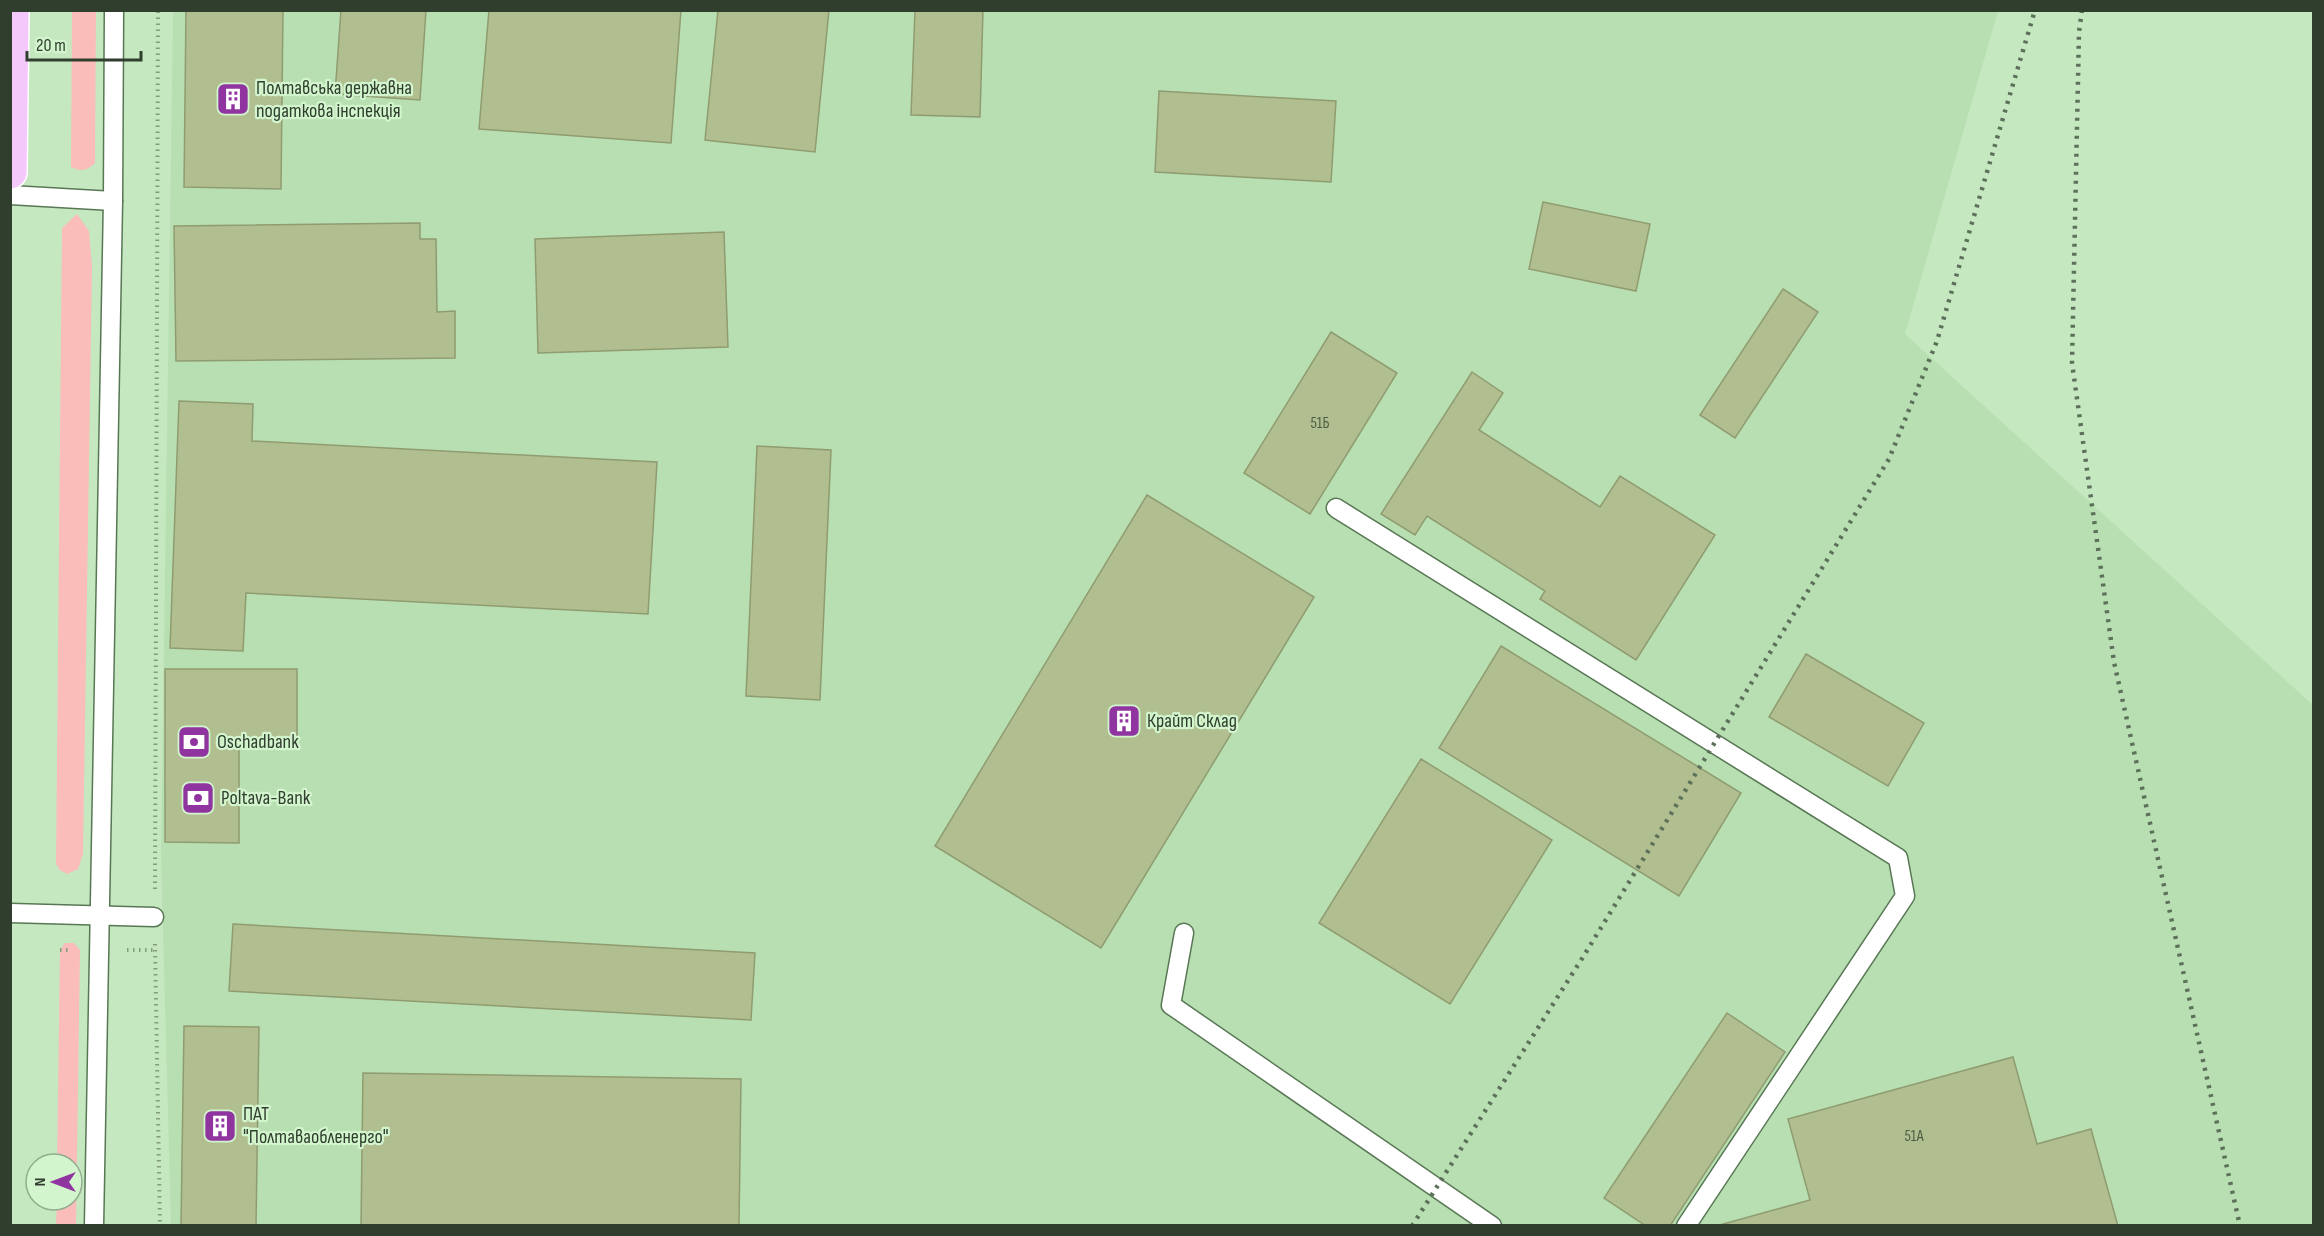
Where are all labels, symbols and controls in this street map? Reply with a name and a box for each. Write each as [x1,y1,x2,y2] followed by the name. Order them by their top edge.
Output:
[27,24,141,62] scale bar
[36,35,66,56] text: 20 m
[256,76,412,123] place label: Полтавська державна податкова інспекція
[215,81,251,117] building icon: Полтавська державна податкова інспекція
[1310,414,1330,433] house number: 51Б
[1106,703,1142,739] building icon: Крайт Склад
[1147,709,1237,733] place label: Крайт Склад
[176,724,212,760] bank icon: Oschadbank
[217,730,299,754] place label: Oschadbank
[180,780,216,816] bank icon: Poltava-Bank
[221,786,311,810] place label: Poltava-Bank
[243,1102,389,1149] place label: ПАТ "Полтаваобленерго"
[202,1108,238,1144] building icon: ПАТ "Полтаваобленерго"
[1904,1127,1924,1146] house number: 51А
[24,1152,84,1212] north arrow
[31,1178,50,1186] text: N

